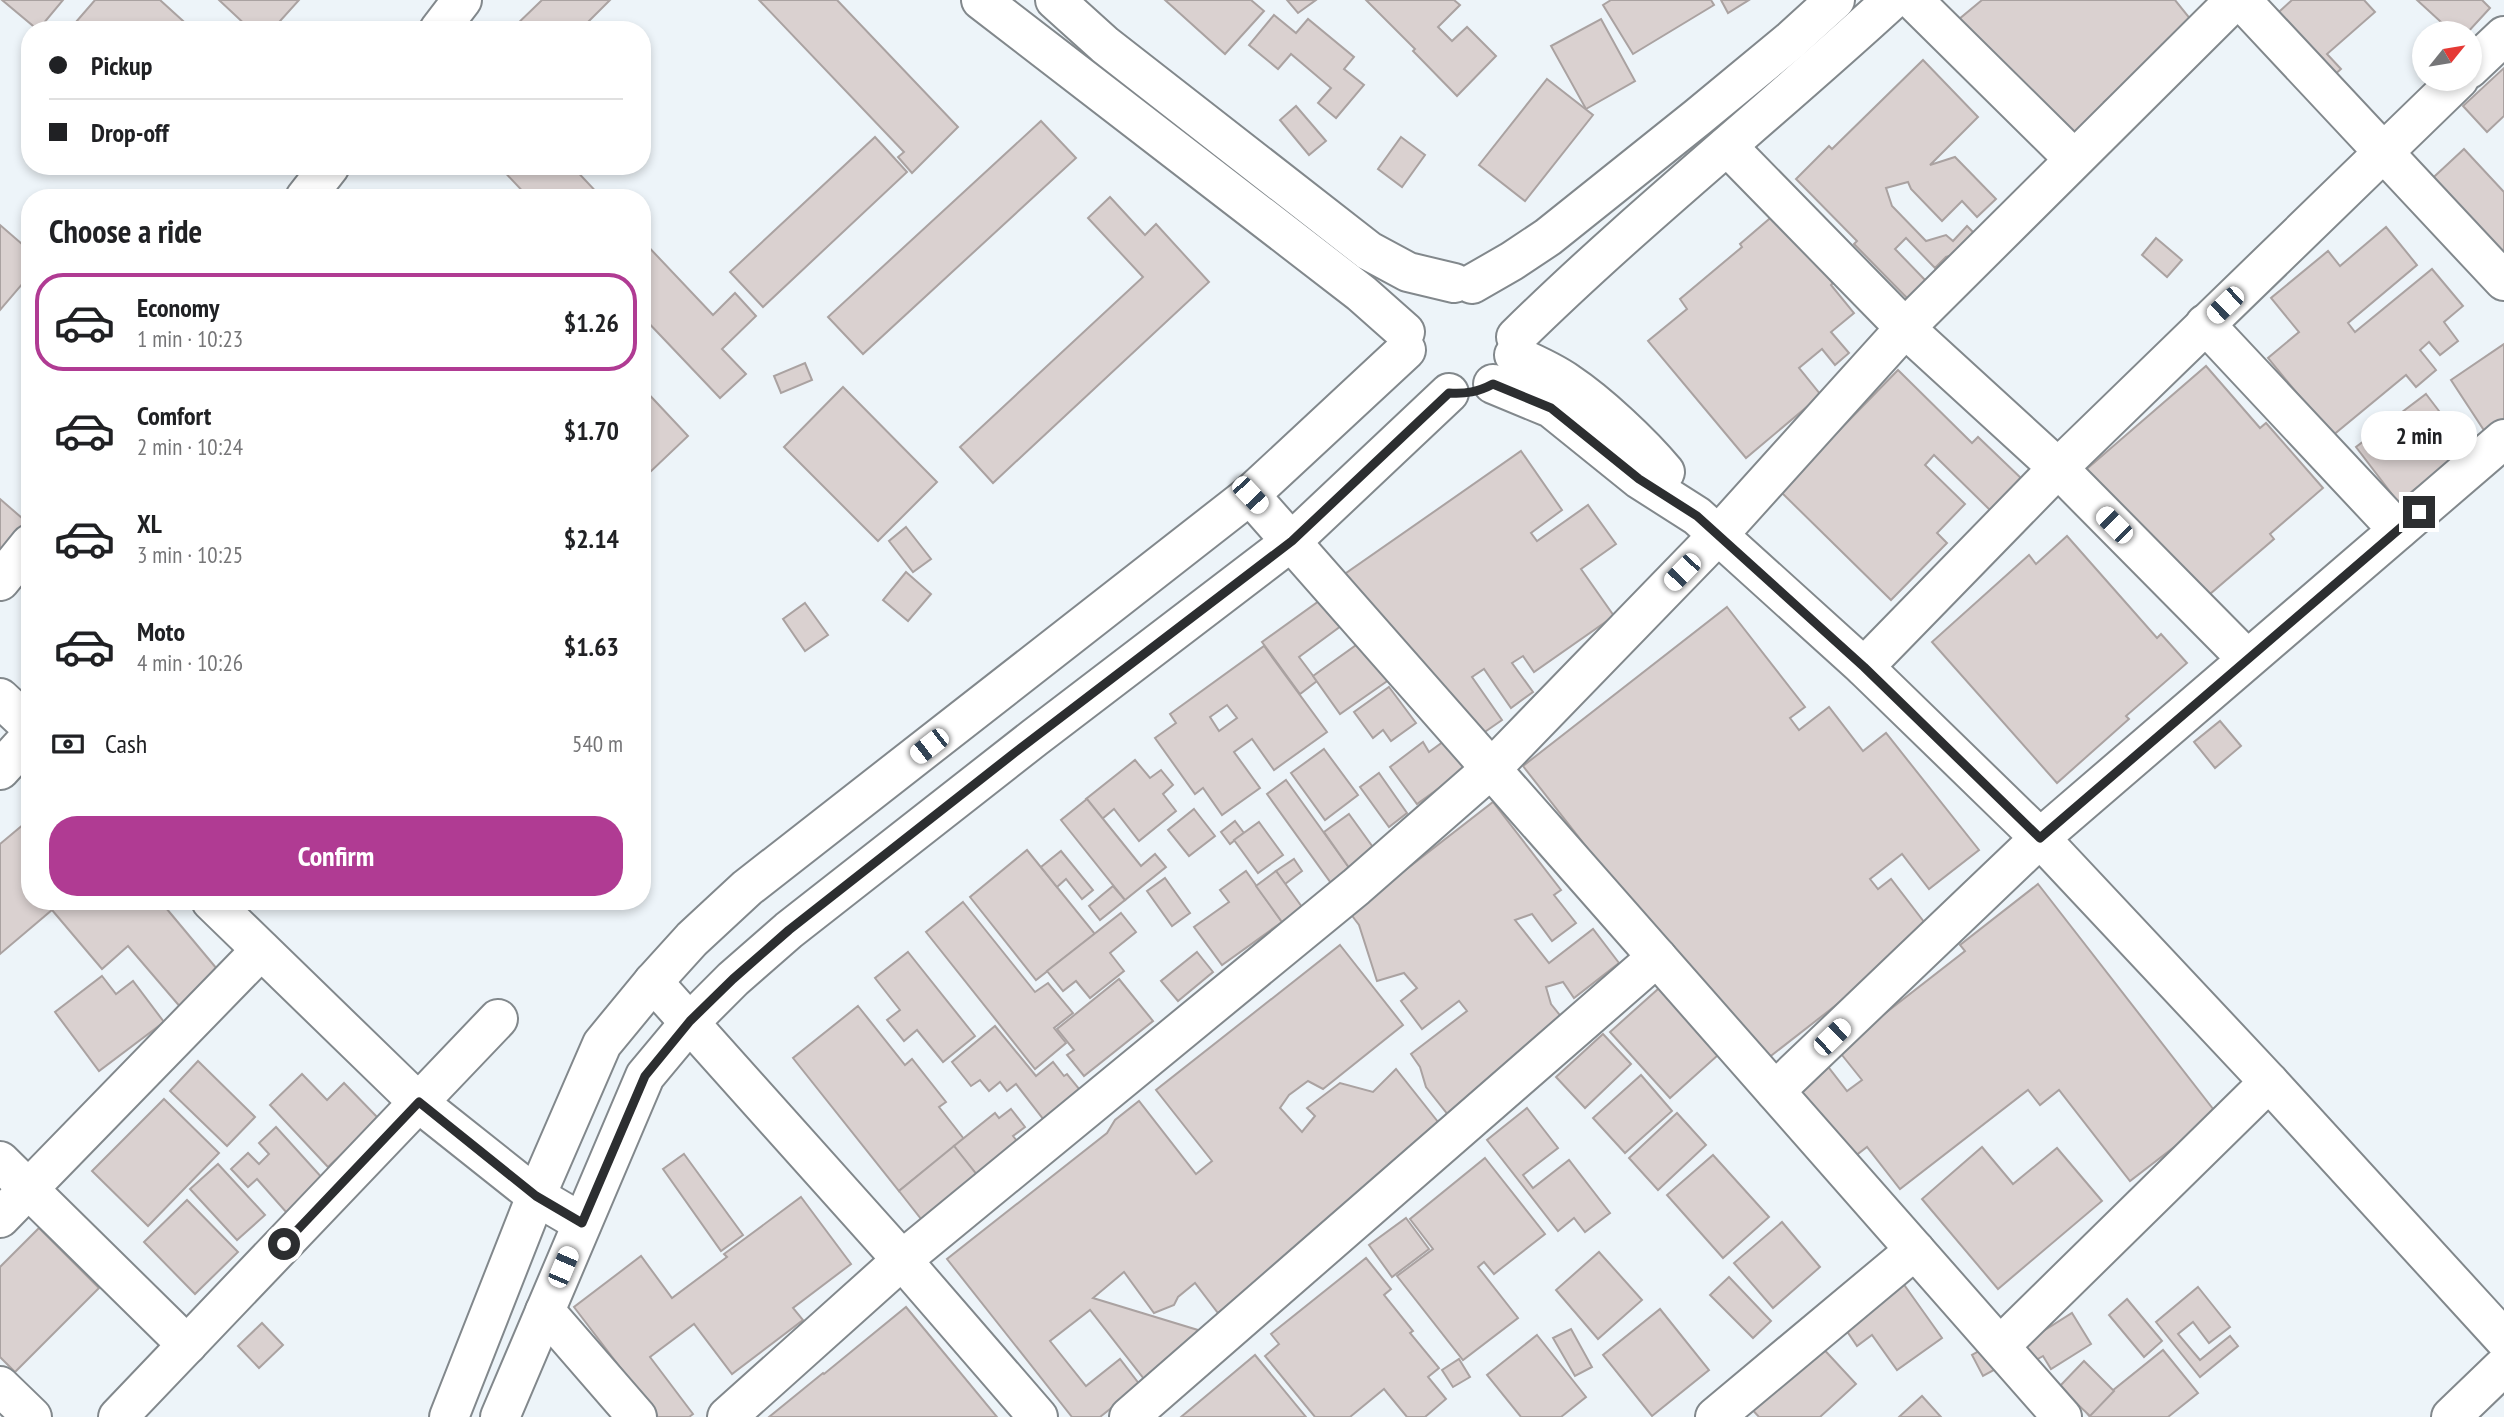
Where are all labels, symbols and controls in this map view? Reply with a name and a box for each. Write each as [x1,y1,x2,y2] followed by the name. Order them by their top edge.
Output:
[2412,21,2482,91] north arrow
[2412,21,2482,91] map controls
[91,49,152,82] text: Pickup
[91,116,169,149] text: Drop-off
[49,210,202,252] text: Choose a ride
[2203,283,2248,327] car
[53,291,116,354] icon: car
[137,291,219,324] text: Economy
[564,306,619,339] text: $1.26
[137,324,243,353] text: 1 min · 10:23
[53,399,116,462] icon: car
[137,399,211,432] text: Comfort
[2361,410,2477,460] callout: 2 min
[564,414,619,447] text: $1.70
[2396,421,2442,450] text: 2 min
[137,432,243,461] text: 2 min · 10:24
[1228,472,1273,518] car
[2403,496,2435,528] route end
[2092,503,2137,547] car
[53,507,116,570] icon: car
[137,507,162,540] text: XL
[564,522,619,555] text: $2.14
[137,540,243,569] text: 3 min · 10:25
[1660,550,1705,594] car
[53,615,116,678] icon: car
[137,615,185,648] text: Moto
[564,630,619,663] text: $1.63
[137,648,243,677] text: 4 min · 10:26
[49,725,87,763] icon: cash
[906,725,953,767] car
[105,727,147,760] text: Cash
[572,729,623,758] text: 540 m
[49,816,623,896] button: Confirm
[1810,1015,1855,1059] car
[268,1228,300,1260] route start
[546,1244,581,1290] car

